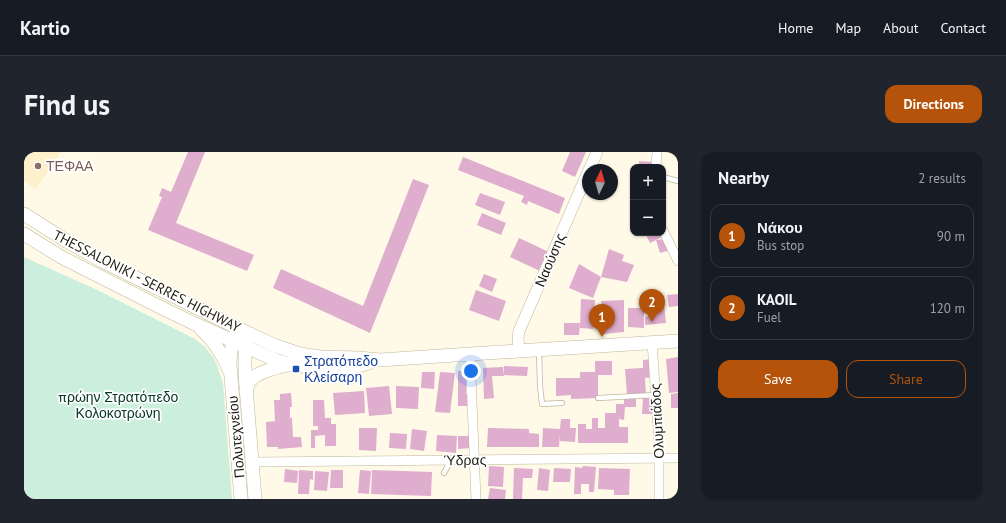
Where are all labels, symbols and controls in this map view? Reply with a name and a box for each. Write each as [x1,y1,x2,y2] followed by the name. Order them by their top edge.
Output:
[20,16,70,40] text: Kartio
[778,19,813,37] text: Home
[835,19,861,37] text: Map
[883,19,919,37] text: About
[941,19,986,37] text: Contact
[885,85,982,123] button: Directions
[24,86,110,123] text: Find us
[46,157,94,175] place label: ΤΕΦΑΑ
[33,161,43,171] marker: ΤΕΦΑΑ
[582,164,618,200] north arrow
[630,164,666,236] map controls
[630,164,666,200] button: +
[718,167,769,189] text: Nearby
[918,170,966,187] text: 2 results
[630,200,666,236] button: −
[757,218,803,237] text: Νάκου
[50,226,244,336] street label: THESSALONIKI - SERRES HIGHWAY
[728,228,736,245] text: 1
[937,228,965,245] text: 90 m
[531,230,569,290] street label: Ναούσης
[757,237,804,254] text: Bus stop
[639,289,665,322] pin: 2
[757,290,797,309] text: KAOIL
[728,300,736,317] text: 2
[930,300,965,317] text: 120 m
[589,304,615,337] pin: 1
[757,309,781,326] text: Fuel
[304,352,378,386] place label: Στρατόπεδο Κλείσαρη
[718,360,838,398] button: Save
[846,360,966,398] button: Share
[461,361,481,381] your location
[291,364,301,374] marker: Στρατόπεδο Κλείσαρη
[646,382,668,459] street label: Ολυμπιάδος
[58,388,179,422] park label: πρώην Στρατόπεδο Κολοκοτρώνη
[223,395,249,479] street label: Πολυτεχνείου
[444,451,487,469] street label: Ύδρας

